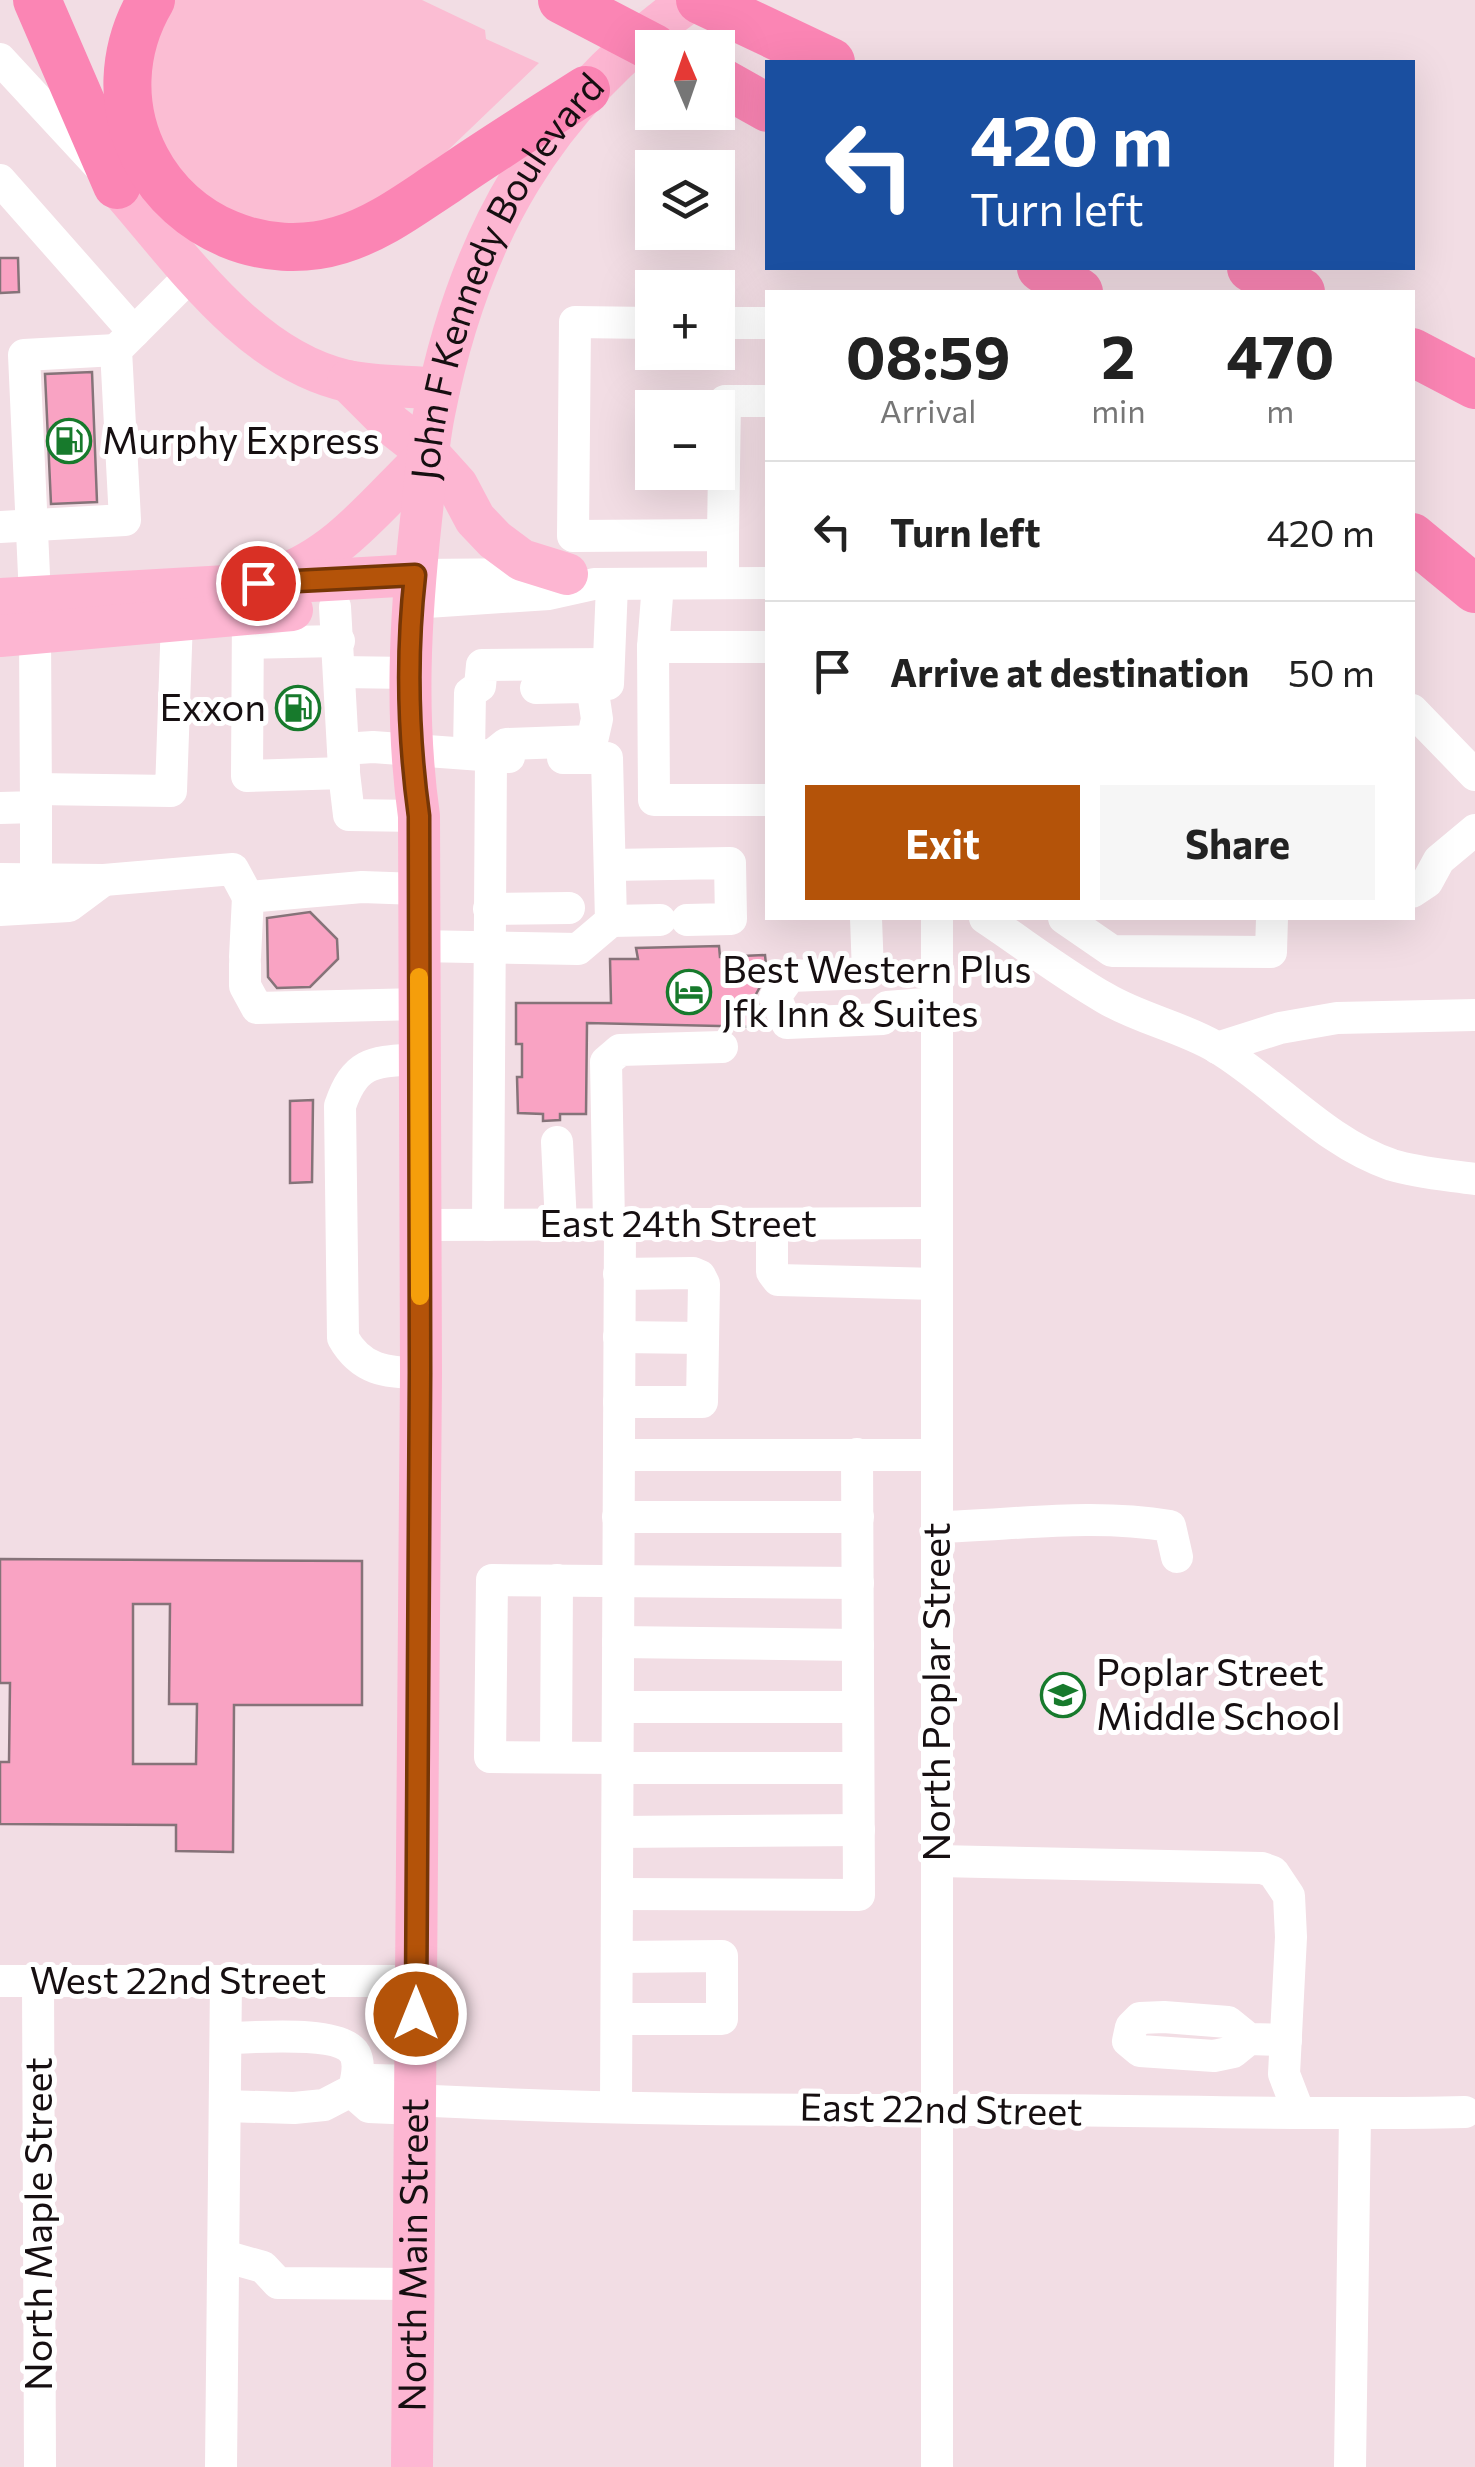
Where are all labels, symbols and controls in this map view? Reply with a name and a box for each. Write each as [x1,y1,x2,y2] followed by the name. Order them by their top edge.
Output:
[635,30,735,130] north arrow
[635,30,735,490] map controls
[399,62,612,482] street label: John F Kennedy Boulevard
[970,95,1173,180] text: 420 m
[805,100,935,230] icon: left
[635,150,735,250] button: layers
[970,180,1144,235] text: Turn left
[635,270,735,370] button: +
[846,318,1011,391] text: 08:59
[1101,318,1135,391] text: 2
[1226,318,1334,391] text: 470
[635,390,735,490] button: −
[880,390,976,430] text: Arrival
[1091,390,1146,430] text: min
[1266,390,1294,430] text: m
[102,415,380,462] place label: Murphy Express
[46,418,92,464] fuel station icon: Murphy Express
[805,504,860,559] icon: left
[890,508,1041,555] text: Turn left
[1267,508,1375,555] text: 420 m
[216,541,301,626] pin
[231,556,286,611] icon: arrive
[805,644,860,699] icon: arrive
[890,648,1249,695] text: Arrive at destination
[1288,648,1375,695] text: 50 m
[159,682,266,729] place label: Exxon
[275,685,321,731] fuel station icon: Exxon
[805,785,1080,900] button: Exit
[1100,785,1375,900] button: Share
[722,944,1032,1035] place label: Best Western Plus Jfk Inn & Suites
[666,969,712,1015] hotel icon: Best Western Plus Jfk Inn & Suites
[539,1198,817,1245] street label: East 24th Street
[911,1523,958,1861] street label: North Poplar Street
[1096,1647,1341,1738] place label: Poplar Street Middle School
[1040,1672,1086,1718] school or university icon: Poplar Street Middle School
[30,1955,326,2002] street label: West 22nd Street
[364,1962,468,2066] position arrow
[13,2057,60,2391] street label: North Maple Street
[799,2082,1083,2133] street label: East 22nd Street
[386,2098,436,2412] street label: North Main Street

